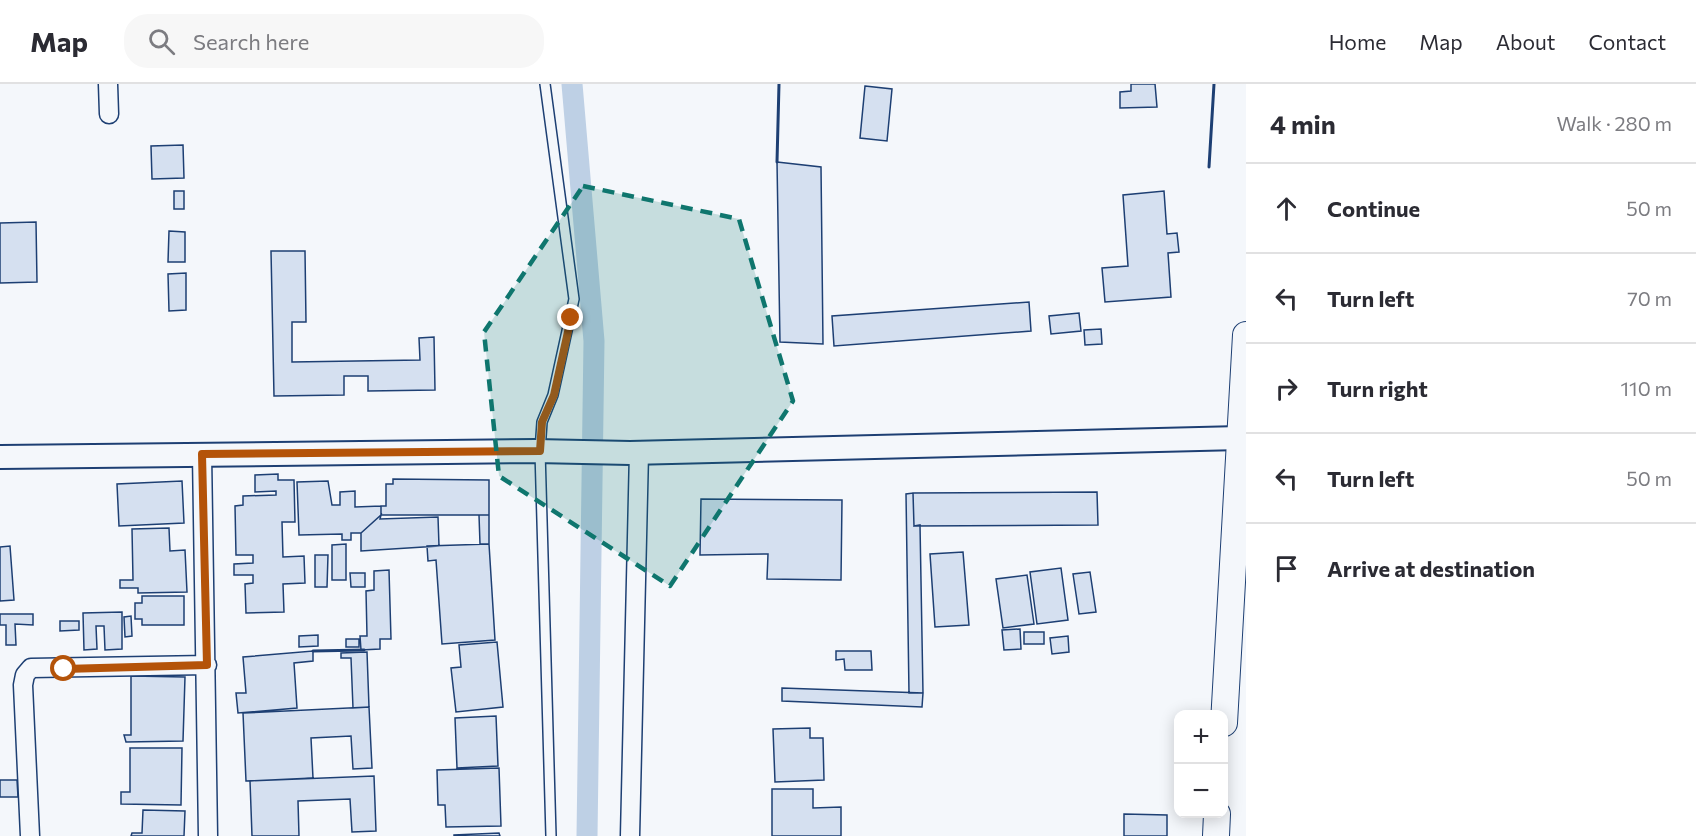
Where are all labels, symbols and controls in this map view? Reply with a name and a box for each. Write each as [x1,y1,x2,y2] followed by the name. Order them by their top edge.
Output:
[124,14,544,68] search box
[30,24,88,58] text: Map
[145,25,178,58] icon: search
[193,28,309,55] text: Search here
[1329,29,1386,54] text: Home
[1419,29,1463,54] text: Map
[1496,29,1555,54] text: About
[1588,29,1666,54] text: Contact
[1270,108,1336,139] text: 4 min
[1556,111,1672,135] text: Walk · 280 m
[1270,192,1303,225] icon: ahead
[1327,195,1420,222] text: Continue
[1626,196,1672,220] text: 50 m
[1270,282,1303,315] icon: left
[1327,285,1414,312] text: Turn left
[1627,286,1672,310] text: 70 m
[557,304,583,330] route end
[1270,372,1303,405] icon: right
[1327,375,1428,402] text: Turn right
[1621,376,1672,400] text: 110 m
[1270,462,1303,495] icon: left
[1327,465,1414,492] text: Turn left
[1626,466,1672,490] text: 50 m
[1270,552,1303,585] icon: arrive
[1327,555,1535,582] text: Arrive at destination
[50,655,76,681] route start
[1174,710,1228,818] map controls
[1174,710,1228,764] button: +
[1174,764,1228,818] button: −

